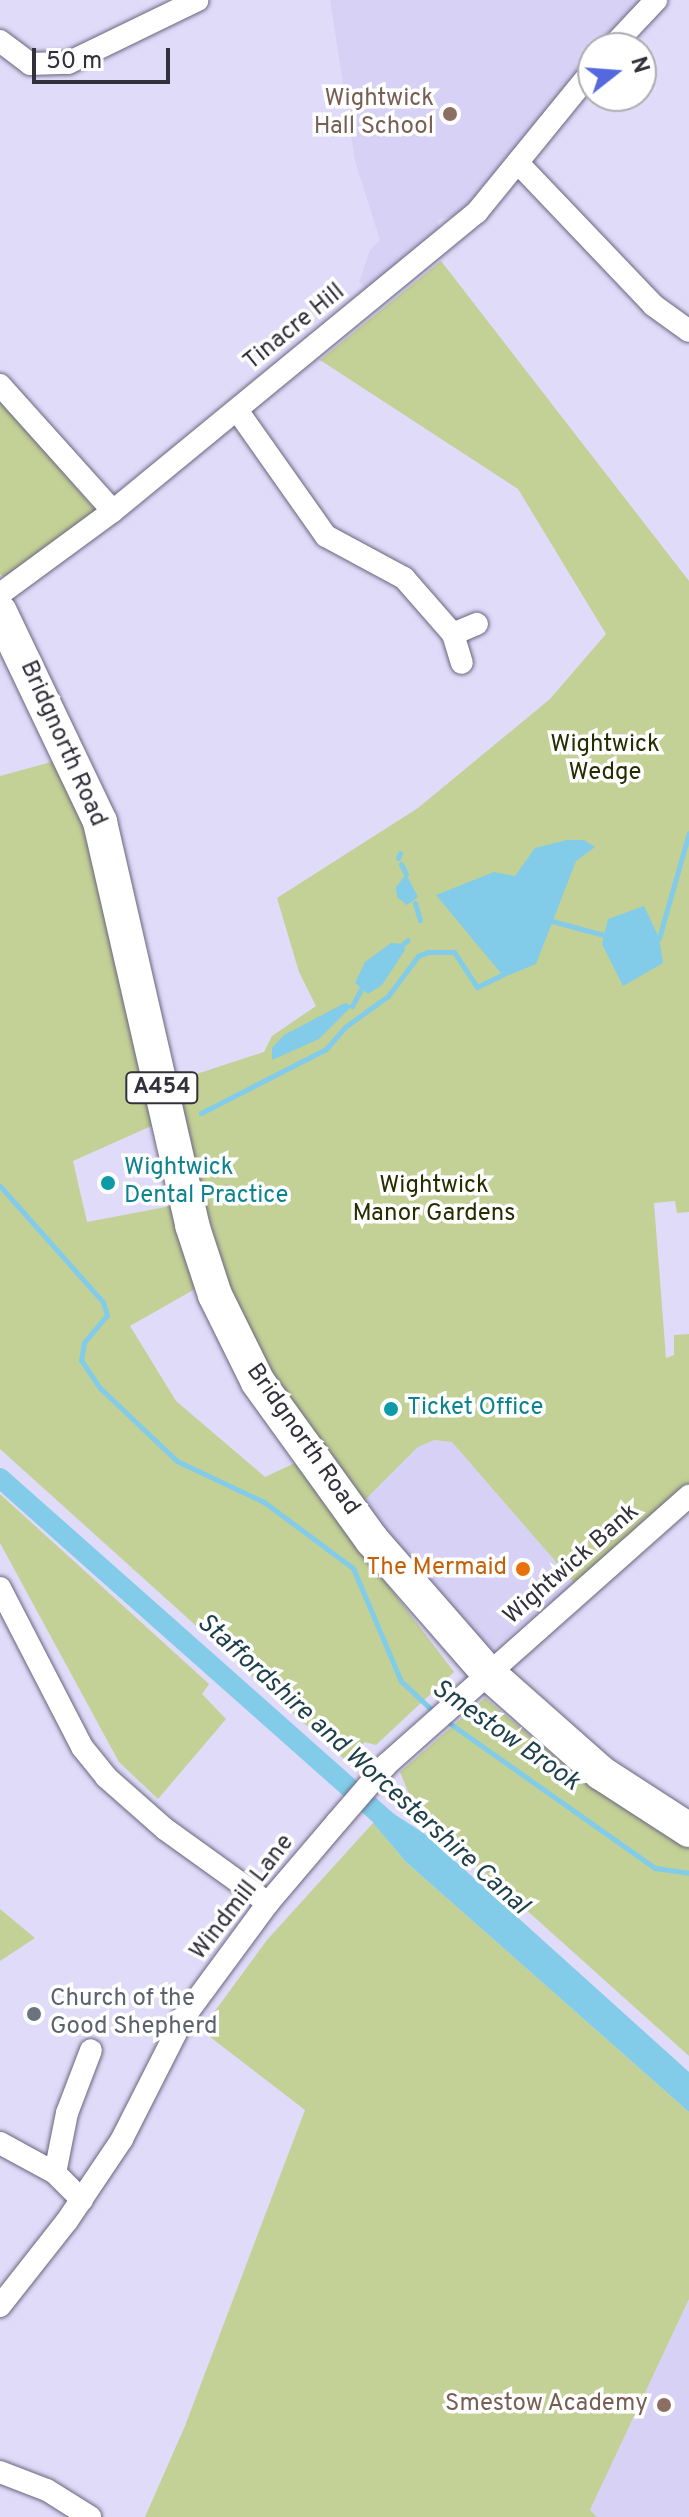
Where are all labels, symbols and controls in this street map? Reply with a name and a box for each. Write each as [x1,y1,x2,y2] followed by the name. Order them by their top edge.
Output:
[36,32,174,82] scale bar
[577,32,657,112] north arrow
[46,47,102,77] text: 50 m
[623,54,654,77] text: N
[314,86,434,142] place label: Wightwick Hall School
[441,105,459,123] marker: Wightwick Hall School
[239,279,351,377] street label: Tinacre Hill
[13,657,111,831] street label: Bridgnorth Road
[550,732,660,788] park label: Wightwick Wedge
[124,1070,200,1106] road number: A454
[124,1155,288,1211] place label: Wightwick Dental Practice
[352,1173,516,1229] park label: Wightwick Manor Gardens
[99,1174,117,1192] marker: Wightwick Dental Practice
[239,1359,365,1521] street label: Bridgnorth Road
[407,1395,543,1423] place label: Ticket Office
[382,1400,400,1418] marker: Ticket Office
[498,1498,646,1632] street label: Wightwick Bank
[366,1555,507,1583] place label: The Mermaid
[514,1560,532,1578] marker: The Mermaid
[189,1607,535,1923] water label: Staffordshire and Worcestershire Canal
[425,1673,585,1799] water label: Smestow Brook
[185,1829,301,1967] street label: Windmill Lane
[50,1986,217,2042] place label: Church of the Good Shepherd
[25,2005,43,2023] marker: Church of the Good Shepherd
[444,2391,648,2419] place label: Smestow Academy
[655,2396,673,2414] marker: Smestow Academy

